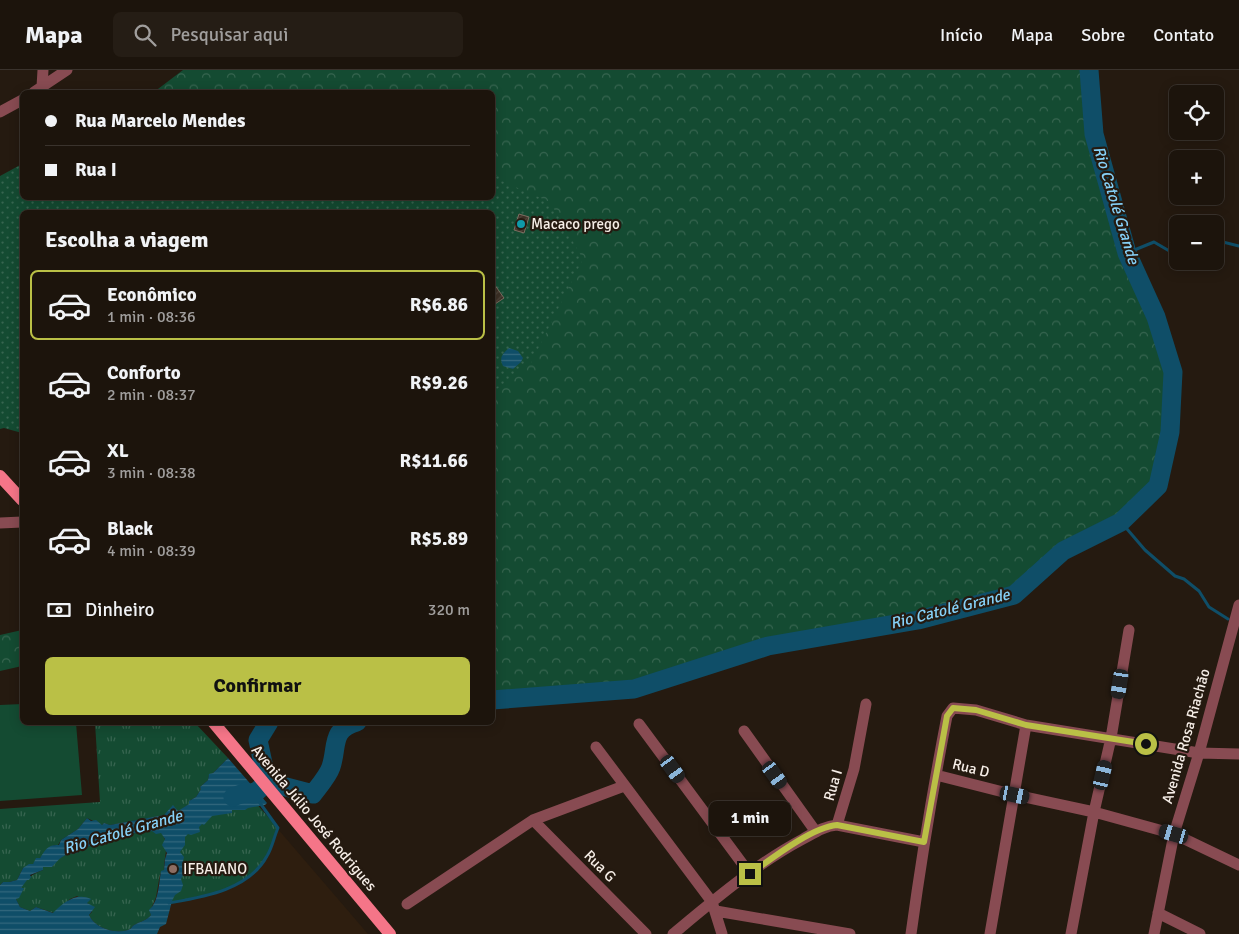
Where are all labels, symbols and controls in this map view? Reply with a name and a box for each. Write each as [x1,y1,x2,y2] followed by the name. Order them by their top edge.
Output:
[113,12,463,57] search box
[25,20,83,50] text: Mapa
[131,21,159,49] icon: search
[171,23,288,47] text: Pesquisar aqui
[940,24,983,46] text: Início
[1011,24,1053,46] text: Mapa
[1081,24,1125,46] text: Sobre
[1153,24,1214,46] text: Contato
[1169,85,1224,270] map controls
[1169,85,1224,140] button: locate
[75,109,245,133] text: Rua Marcelo Mendes
[1089,143,1144,267] water label: Rio Catolé Grande
[1169,150,1224,205] button: +
[75,158,117,182] text: Rua I
[531,215,620,233] place label: Macaco prego
[1169,215,1224,270] button: −
[515,218,527,230] marker: Macaco prego
[45,226,209,253] text: Escolha a viagem
[47,283,92,328] icon: car
[107,283,197,307] text: Econômico
[410,293,468,317] text: R$6.86
[107,307,196,327] text: 1 min · 08:36
[47,361,92,406] icon: car
[107,361,181,385] text: Conforto
[410,371,468,395] text: R$9.26
[107,385,196,405] text: 2 min · 08:37
[47,439,92,484] icon: car
[107,439,129,463] text: XL
[400,449,468,473] text: R$11.66
[107,463,196,483] text: 3 min · 08:38
[47,517,92,562] icon: car
[107,517,153,541] text: Black
[410,527,468,551] text: R$5.89
[107,541,196,561] text: 4 min · 08:39
[888,584,1013,634] water label: Rio Catolé Grande
[45,596,73,624] icon: cash
[85,598,154,622] text: Dinheiro
[428,600,470,620] text: 320 m
[45,657,470,715] button: Confirmar
[1158,666,1214,806] street label: Avenida Rosa Riachão
[1110,668,1129,700] car
[1135,733,1157,755] route start
[248,741,381,895] street label: Avenida Júlio José Rodrigues
[658,752,687,786] car
[951,755,991,781] street label: Rua D
[760,758,789,792] car
[1092,759,1113,791] car
[820,767,846,803] street label: Rua I
[998,785,1031,805] car
[709,802,791,836] callout: 1 min
[61,805,186,858] water label: Rio Catolé Grande
[731,808,769,828] text: 1 min
[1157,823,1190,845] car
[580,846,620,886] street label: Rua G
[183,860,247,878] place label: IFBAIANO
[167,863,179,875] marker: IFBAIANO
[739,863,761,885] route end

